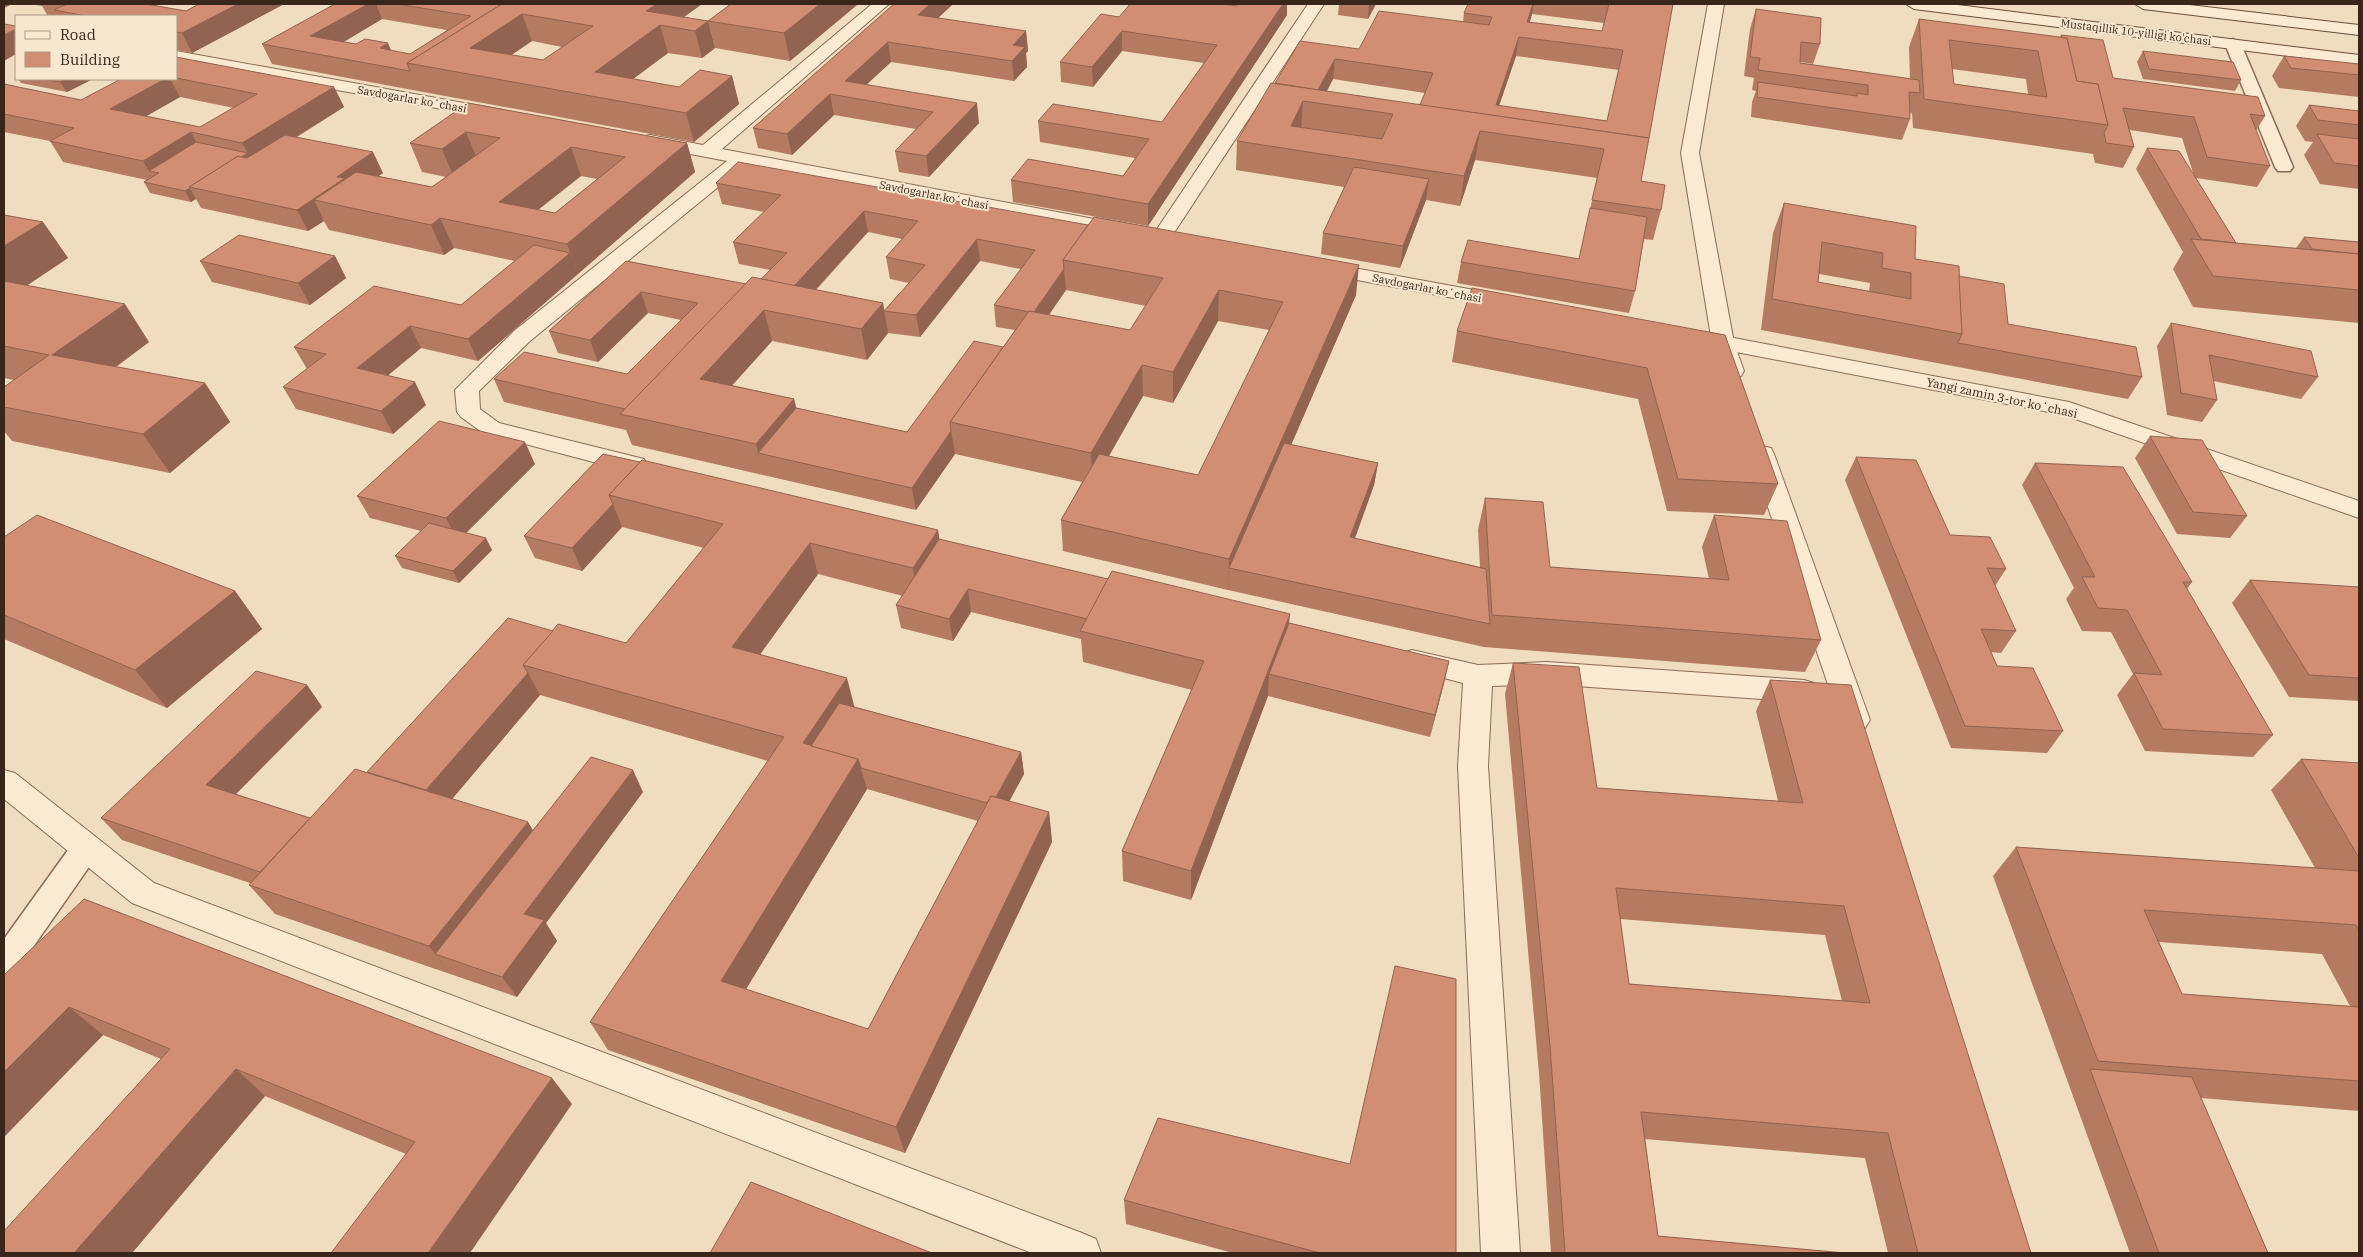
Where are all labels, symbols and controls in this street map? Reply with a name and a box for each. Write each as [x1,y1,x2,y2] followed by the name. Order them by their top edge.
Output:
[15,15,178,80] legend
[2060,16,2213,48] street label: Mustaqillik 10-yilligi ko'chasi
[60,25,96,44] text: Road
[60,50,120,69] text: Building
[356,82,468,116] street label: Savdogarlar koʻchasi
[878,178,990,213] street label: Savdogarlar koʻchasi
[1371,271,1483,306] street label: Savdogarlar koʻchasi
[1925,374,2079,421] street label: Yangi zamin 3-tor koʻchasi

